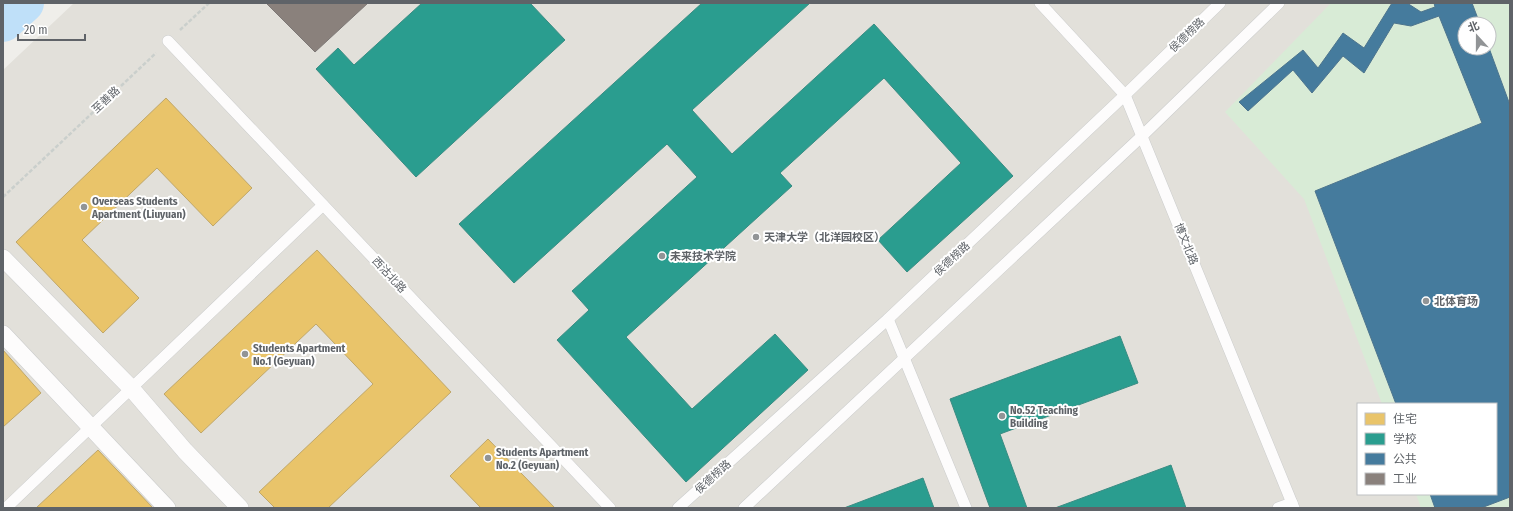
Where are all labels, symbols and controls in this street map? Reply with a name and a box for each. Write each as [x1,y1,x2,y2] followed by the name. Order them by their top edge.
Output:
[1167,15,1207,55] street label: 侯德榜路
[18,16,85,42] scale bar
[1457,16,1497,56] north arrow
[1466,19,1481,35] text: 北
[24,23,48,37] text: 20 m
[89,84,123,116] street label: 至善路
[91,195,186,221] place label: Overseas Students Apartment (Liuyuan)
[79,202,89,212] marker: Overseas Students Apartment (Liuyuan)
[1172,221,1200,267] street label: 博文北路
[764,231,885,244] place label: 天津大学（北洋园校区）
[751,232,761,242] marker: 天津大学（北洋园校区）
[931,239,973,279] street label: 侯德榜路
[670,250,736,263] place label: 未来技术学院
[657,251,667,261] marker: 未来技术学院
[369,254,409,296] street label: 西沽北路
[1434,295,1478,308] place label: 北体育场
[1421,296,1431,306] marker: 北体育场
[253,342,346,368] place label: Students Apartment No.1 (Geyuan)
[240,349,250,359] marker: Students Apartment No.1 (Geyuan)
[1357,403,1497,495] legend
[1010,404,1079,430] place label: No.52 Teaching Building
[997,411,1007,421] marker: No.52 Teaching Building
[1393,412,1417,426] text: 住宅
[1393,432,1417,446] text: 学校
[496,446,589,472] place label: Students Apartment No.2 (Geyuan)
[1393,452,1417,466] text: 公共
[483,453,493,463] marker: Students Apartment No.2 (Geyuan)
[692,457,734,497] street label: 侯德榜路
[1393,472,1417,486] text: 工业

